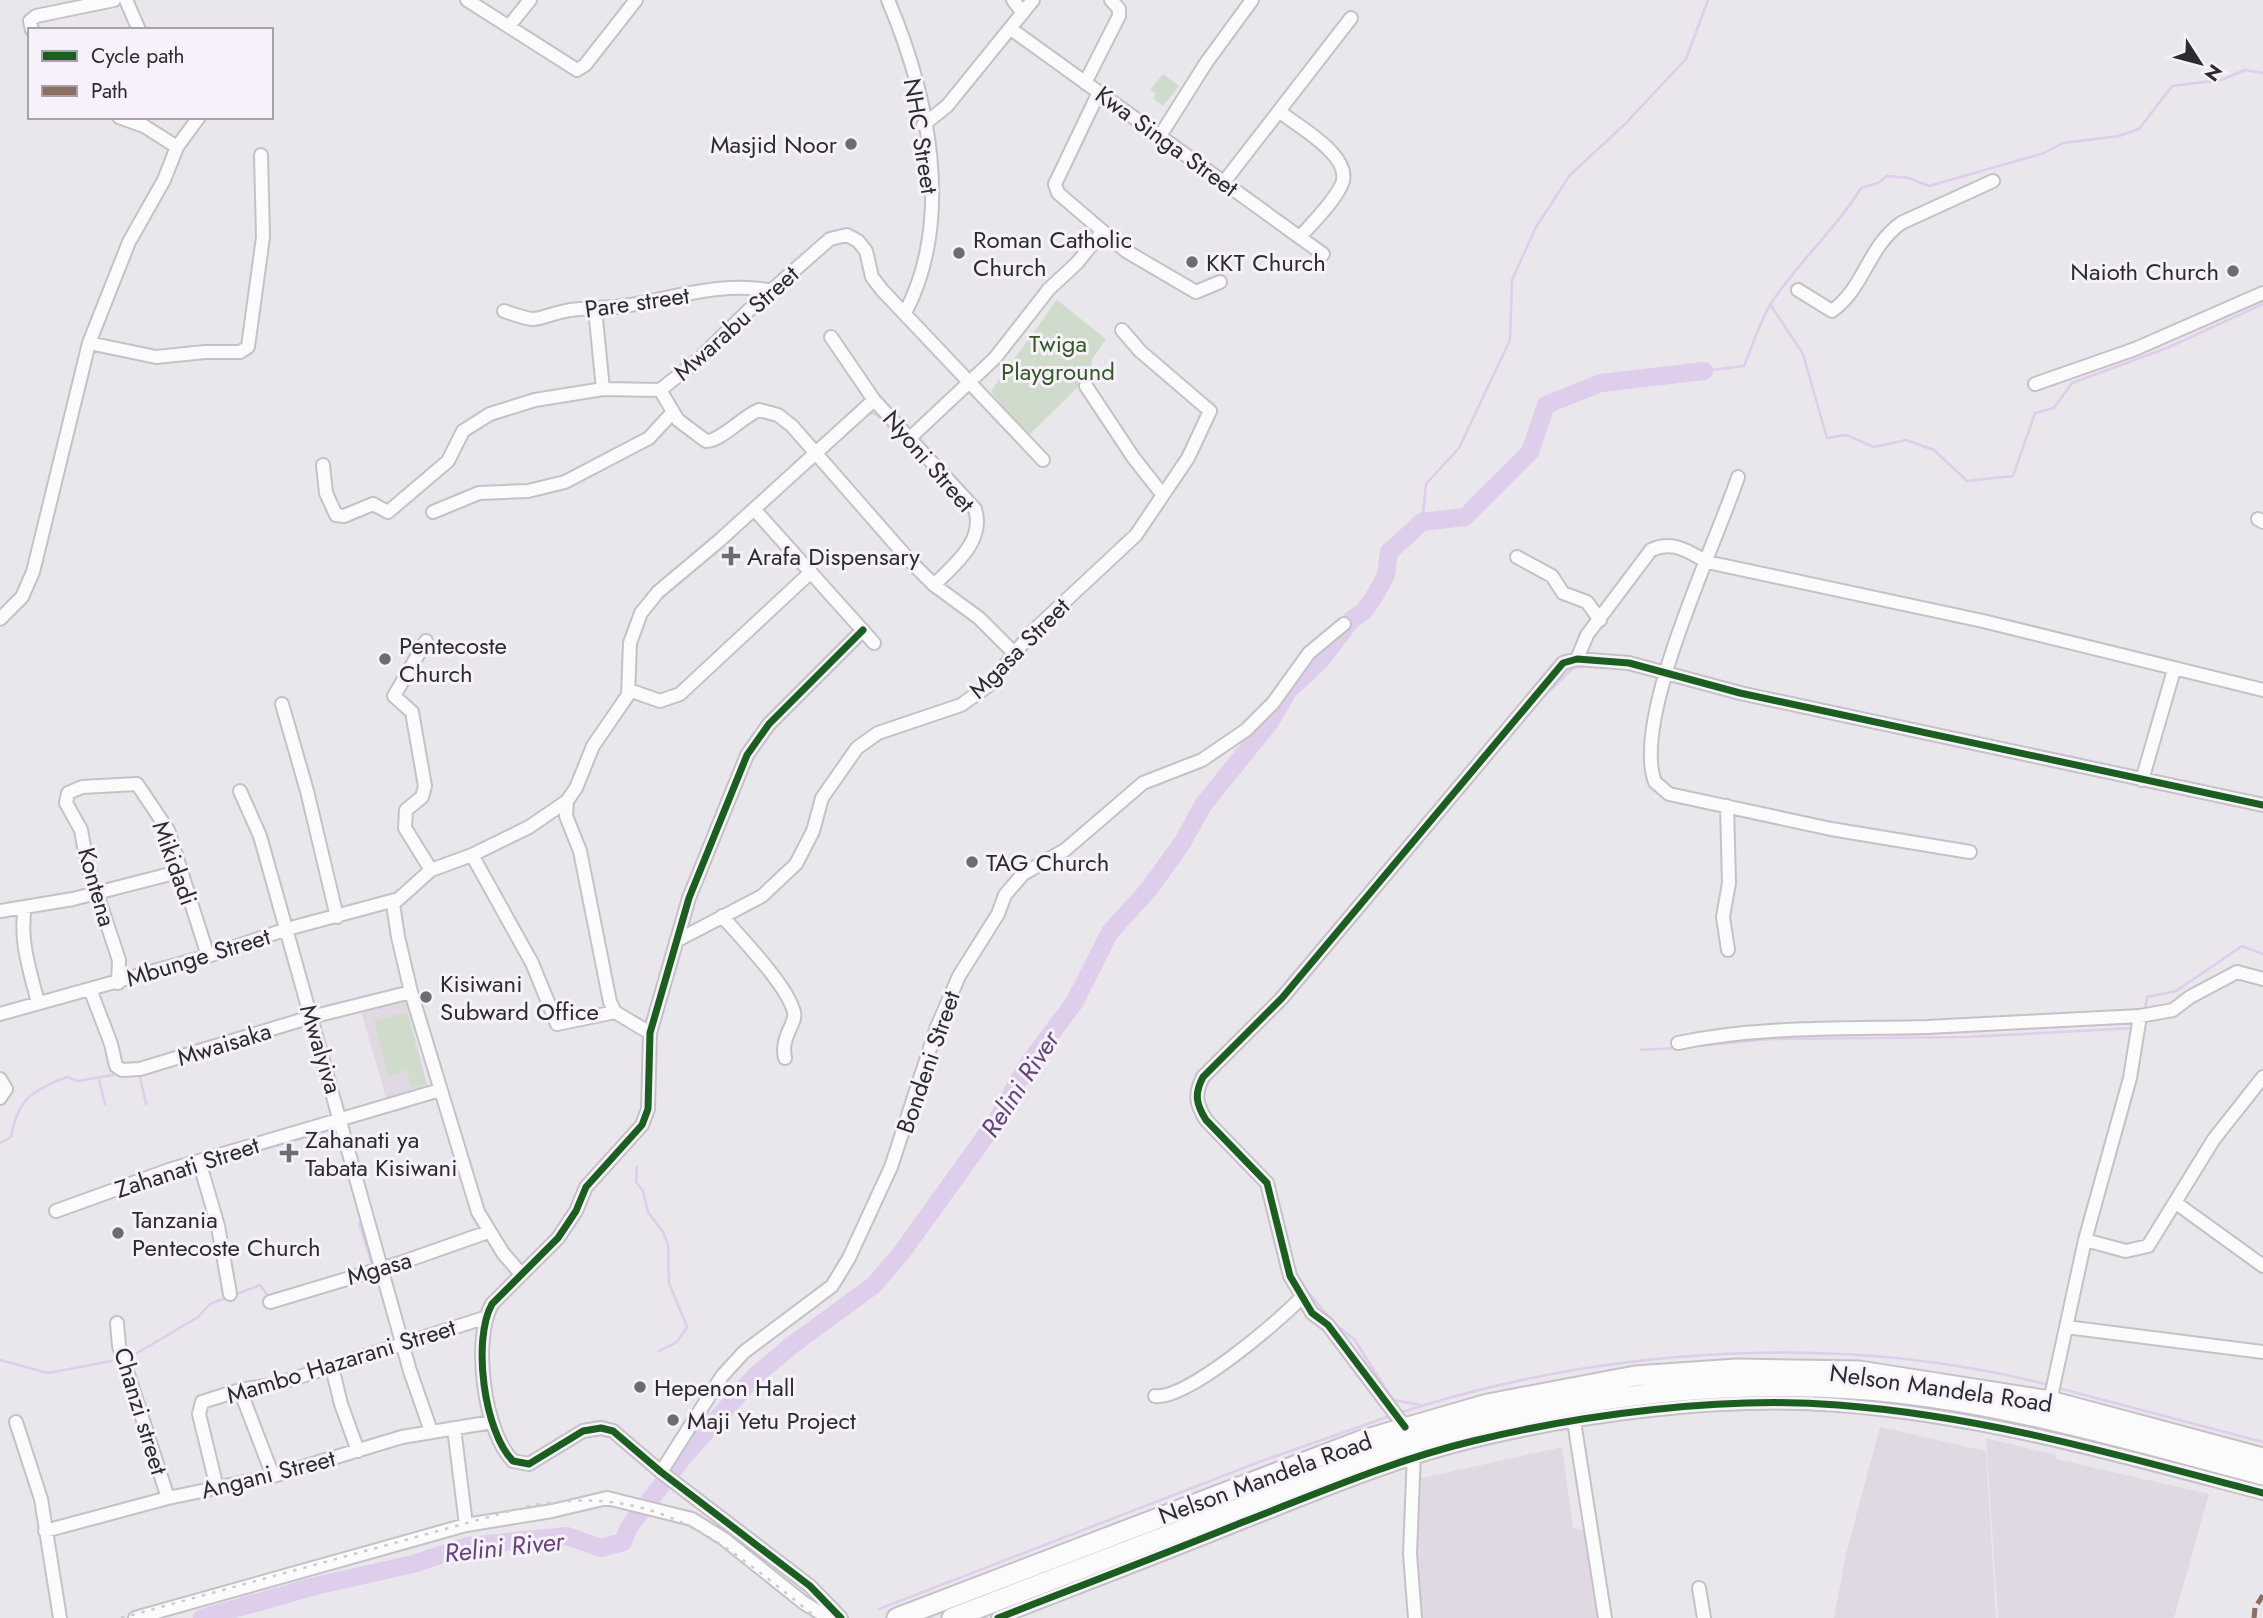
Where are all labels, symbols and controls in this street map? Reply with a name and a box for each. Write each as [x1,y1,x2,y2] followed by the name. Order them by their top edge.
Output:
[28,28,273,119] legend
[2165,28,2235,98] north arrow
[91,41,184,71] text: Cycle path
[2198,59,2229,87] text: N
[91,76,128,106] text: Path
[895,76,947,197] street label: NHC Street
[1088,77,1246,205] street label: Kwa Singa Street
[710,127,838,162] place label: Masjid Noor
[843,136,859,152] marker: Masjid Noor
[973,222,1132,285] place label: Roman Catholic Church
[951,245,967,261] marker: Roman Catholic Church
[1206,245,1326,280] place label: KKT Church
[1184,254,1200,270] marker: KKT Church
[2070,254,2219,289] place label: Naioth Church
[666,257,807,389] street label: Mwarabu Street
[2225,263,2241,279] marker: Naioth Church
[582,277,692,327] street label: Pare street
[1001,326,1115,389] park label: Twiga Playground
[875,402,983,520] street label: Nyoni Street
[747,539,920,574] place label: Arafa Dispensary
[721,546,741,566] marker: Arafa Dispensary
[961,589,1078,706] street label: Mgasa Street
[399,628,507,691] place label: Pentecoste Church
[377,651,393,667] marker: Pentecoste Church
[144,816,206,910] street label: Mikidadi
[69,843,125,931] street label: Kontena
[986,845,1109,880] place label: TAG Church
[964,854,980,870] marker: TAG Church
[122,918,275,995] street label: Mbunge Street
[440,966,599,1029] place label: Kisiwani Subward Office
[887,986,969,1138] street label: Bondeni Street
[418,989,434,1005] marker: Kisiwani Subward Office
[291,1000,351,1098] street label: Mwalyiva
[173,1013,275,1075] street label: Mwaisaka
[971,1022,1069,1145] water label: Relini River
[305,1122,457,1185] place label: Zahanati ya Tabata Kisiwani
[111,1127,264,1207] street label: Zahanati Street
[279,1143,299,1163] marker: Zahanati ya Tabata Kisiwani
[132,1202,321,1265] place label: Tanzania Pentecoste Church
[110,1225,126,1241] marker: Tanzania Pentecoste Church
[343,1242,415,1294] street label: Mgasa
[222,1309,460,1413] street label: Mambo Hazarani Street
[105,1343,177,1479] street label: Chanzi street
[1827,1355,2055,1421] street label: Nelson Mandela Road
[654,1370,795,1405] place label: Hepenon Hall
[632,1379,648,1395] marker: Hepenon Hall
[687,1403,856,1438] place label: Maji Yetu Project
[665,1412,681,1428] marker: Maji Yetu Project
[1153,1423,1377,1533] street label: Nelson Mandela Road
[197,1440,339,1508] street label: Angani Street
[442,1522,567,1572] water label: Relini River

